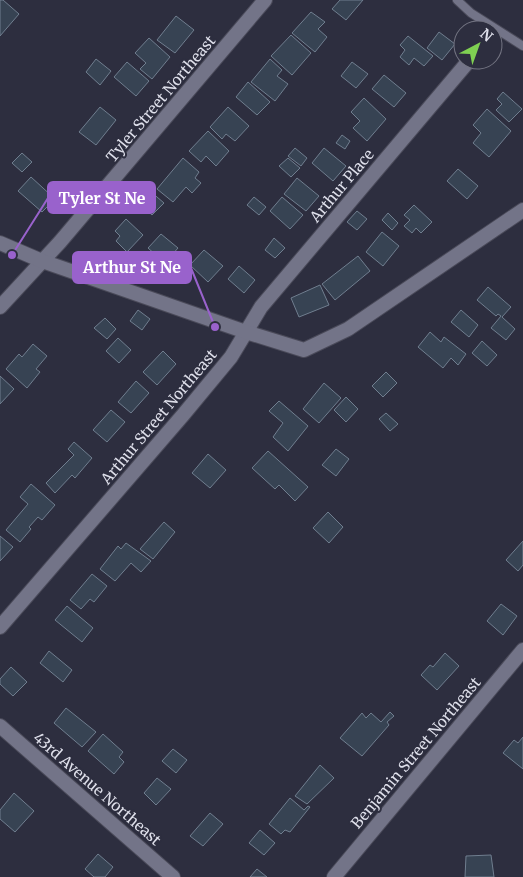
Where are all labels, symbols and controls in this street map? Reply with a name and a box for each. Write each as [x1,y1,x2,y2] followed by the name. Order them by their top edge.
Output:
[453,20,503,70] north arrow
[476,25,497,46] text: N
[102,31,219,166] street label: Tyler Street Northeast
[305,145,378,227] street label: Arthur Place
[48,182,155,213] callout: Tyler St Ne
[59,188,146,208] text: Tyler St Ne
[73,252,191,283] callout: Arthur St Ne
[82,257,181,277] text: Arthur St Ne
[96,345,221,489] street label: Arthur Street Northeast
[347,673,485,832] street label: Benjamin Street Northeast
[30,728,165,849] street label: 43rd Avenue Northeast

